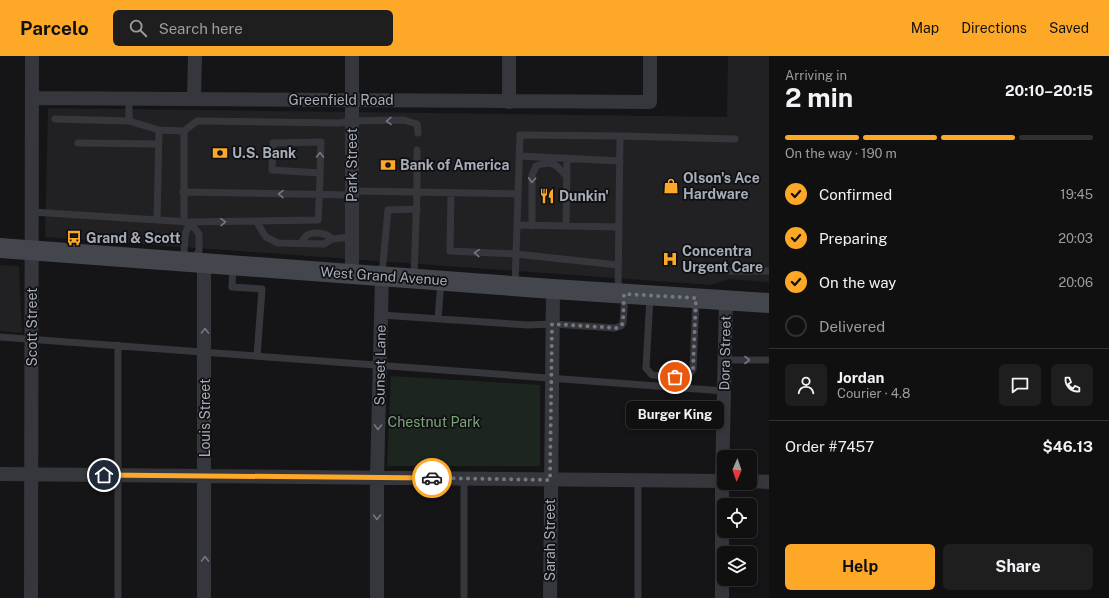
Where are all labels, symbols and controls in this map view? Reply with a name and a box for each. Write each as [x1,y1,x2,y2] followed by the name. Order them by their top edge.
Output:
[113,10,393,46] search box
[20,17,89,39] text: Parcelo
[127,17,149,39] icon: search
[159,20,243,37] text: Search here
[911,20,939,36] text: Map
[961,20,1027,36] text: Directions
[1049,20,1089,36] text: Saved
[785,68,847,83] text: Arriving in
[785,82,853,113] text: 2 min
[1005,82,1093,99] text: 20:10–20:15
[289,92,394,108] street label: Greenfield Road
[386,116,392,125] one-way arrow
[344,128,360,202] street label: Park Street
[211,144,229,162] bank icon: U.S. Bank
[232,145,296,161] place label: U.S. Bank
[785,146,897,161] text: On the way · 190 m
[316,152,324,158] one-way arrow
[379,156,397,174] bank icon: Bank of America
[400,157,509,173] place label: Bank of America
[683,170,760,202] place label: Olson's Ace Hardware
[528,177,537,183] one-way arrow
[662,177,680,195] shop icon: Olson's Ace Hardware
[785,183,807,205] icon: check
[819,186,892,203] text: Confirmed
[538,187,556,205] restaurant icon: Dunkin'
[1060,187,1093,202] text: 19:45
[559,188,609,204] place label: Dunkin'
[278,190,284,198] one-way arrow
[220,218,226,226] one-way arrow
[785,227,807,249] icon: check
[65,229,83,247] bus stop icon: Grand & Scott
[86,230,181,246] place label: Grand & Scott
[819,230,888,247] text: Preparing
[1058,231,1093,246] text: 20:03
[682,243,763,275] place label: Concentra Urgent Care
[474,248,480,257] one-way arrow
[661,250,679,268] hospital icon: Concentra Urgent Care
[320,264,448,288] street label: West Grand Avenue
[785,271,807,293] icon: check
[819,274,896,291] text: On the way
[1058,275,1093,290] text: 20:06
[24,287,40,367] street label: Scott Street
[716,315,734,391] street label: Dora Street
[819,318,885,335] text: Delivered
[371,324,389,406] street label: Sunset Lane
[201,328,209,334] one-way arrow
[744,356,750,364] one-way arrow
[658,360,692,394] pin
[785,364,827,406] button: person
[999,364,1041,406] button: chat
[1051,364,1093,406] button: phone
[664,366,686,388] icon: bag
[837,369,884,386] text: Jordan
[197,379,213,457] street label: Louis Street
[837,386,910,401] text: Courier · 4.8
[626,401,724,429] callout: Burger King
[638,407,712,422] text: Burger King
[388,414,481,430] park label: Chestnut Park
[374,424,382,430] one-way arrow
[785,438,874,455] text: Order #7457
[1043,438,1093,455] text: $46.13
[717,450,757,490] north arrow
[717,450,757,586] map controls
[87,458,121,492] pin
[412,458,452,498] courier
[93,464,115,486] icon: home
[421,467,443,489] icon: car
[717,498,757,538] button: locate
[542,499,558,581] street label: Sarah Street
[373,514,381,520] one-way arrow
[785,544,935,590] button: Help
[943,544,1093,590] button: Share
[717,546,757,586] button: layers
[201,556,209,562] one-way arrow

